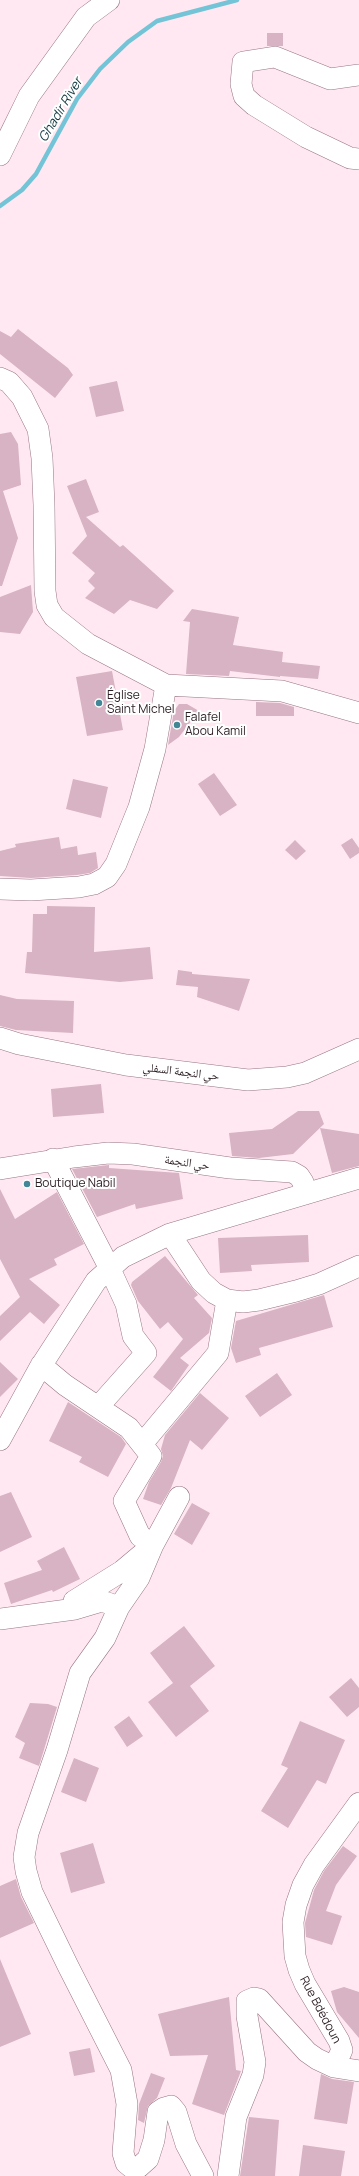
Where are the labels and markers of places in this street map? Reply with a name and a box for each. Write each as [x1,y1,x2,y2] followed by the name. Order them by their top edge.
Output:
[107,689,175,717] place label: Église Saint Michel
[94,698,104,708] marker: Église Saint Michel
[185,711,246,739] place label: Falafel Abou Kamil
[172,720,182,730] marker: Falafel Abou Kamil
[35,1177,115,1191] place label: Boutique Nabil
[22,1179,32,1189] marker: Boutique Nabil

